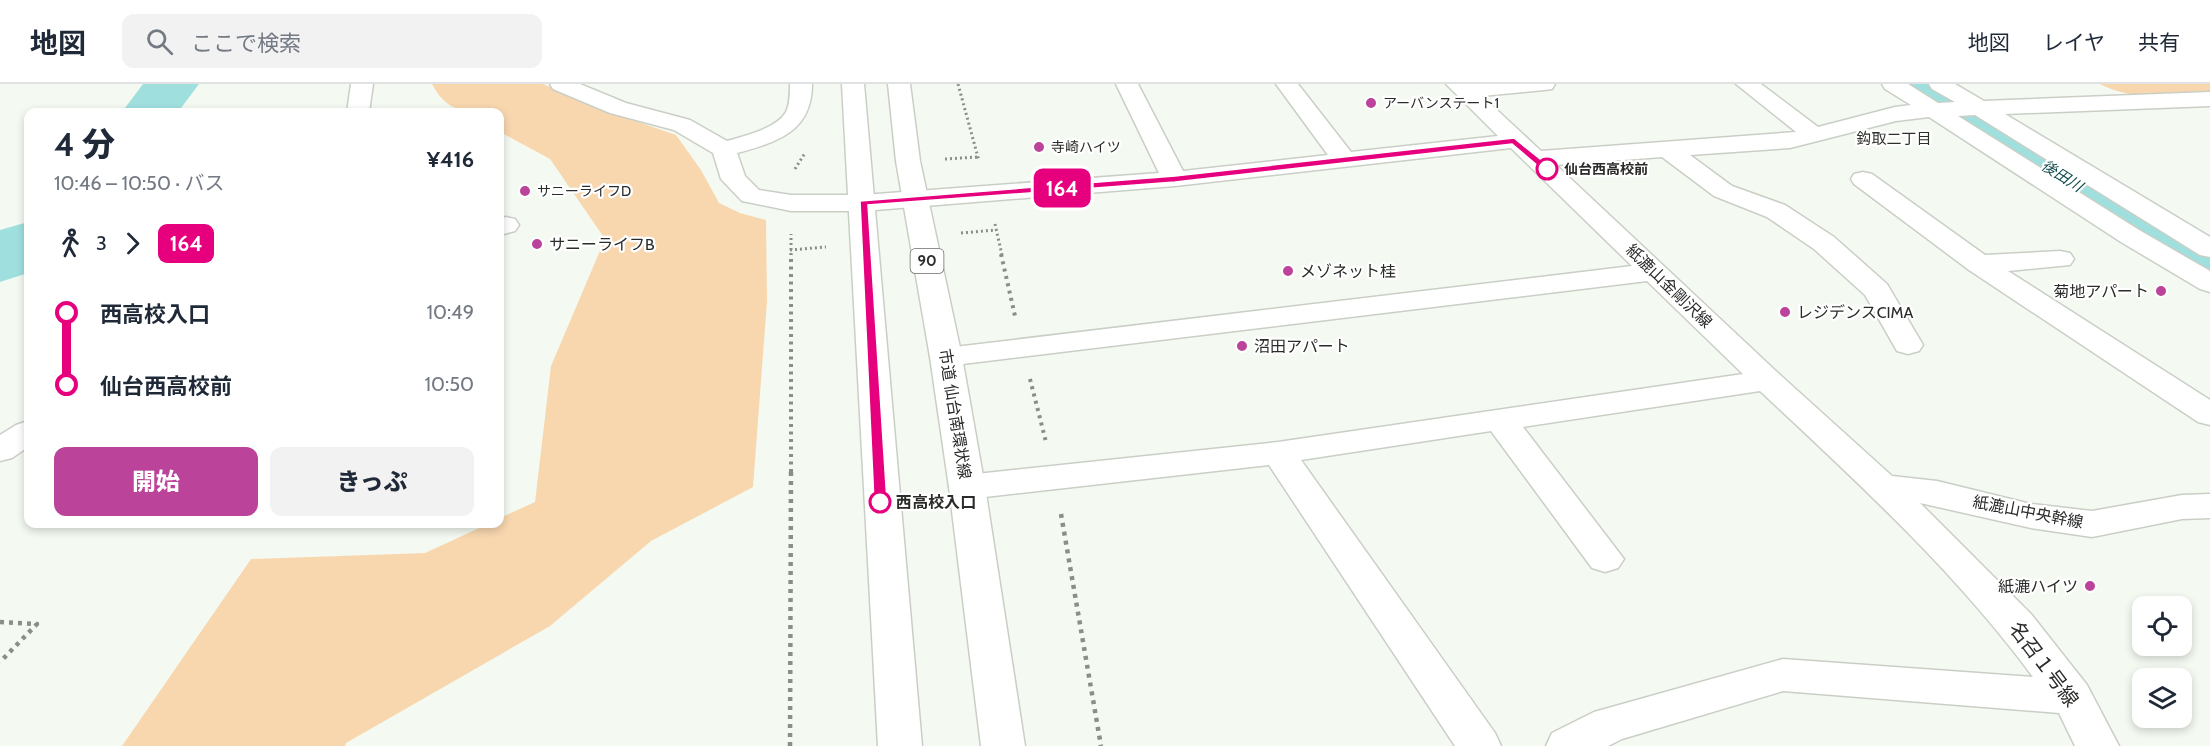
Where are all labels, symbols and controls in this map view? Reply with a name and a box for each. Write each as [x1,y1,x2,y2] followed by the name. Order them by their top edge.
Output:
[122,14,542,68] search box
[143,25,176,58] icon: search
[30,26,86,60] text: 地図
[191,30,301,57] text: ここで検索
[1968,30,2010,55] text: 地図
[2043,30,2105,55] text: レイヤ
[2138,30,2180,55] text: 共有
[1383,94,1499,112] place label: アーバンステート1
[1364,96,1378,110] marker: アーバンステート1
[54,124,115,164] text: 4 分
[1856,130,1932,148] district label: 鈎取二丁目
[1051,138,1121,156] place label: 寺崎ハイツ
[1032,140,1046,154] marker: 寺崎ハイツ
[427,146,474,173] text: ¥416
[2038,156,2088,197] water label: 後田川
[1536,158,1558,180] marker: 仙台西高校前
[1564,160,1648,178] place label: 仙台西高校前
[1028,168,1096,208] line badge: 164
[54,171,225,195] text: 10:46 – 10:50 · バス
[1046,176,1078,201] text: 164
[537,182,631,200] place label: サニーライフD
[518,184,532,198] marker: サニーライフD
[54,227,87,260] icon: walk
[116,227,149,260] icon: forward
[96,231,107,255] text: 3
[170,231,202,256] text: 164
[549,235,655,254] place label: サニーライフB
[530,237,544,251] marker: サニーライフB
[1622,240,1716,332] street label: 紙漉山金剛沢線
[910,249,944,273] road number: 90
[1300,262,1396,281] place label: メゾネット桂
[1281,264,1295,278] marker: メゾネット桂
[2053,282,2149,301] place label: 菊地アパート
[2154,284,2168,298] marker: 菊地アパート
[426,300,474,324] text: 10:49
[100,301,210,328] text: 西高校入口
[1797,303,1914,322] place label: レジデンスCIMA
[1778,305,1792,319] marker: レジデンスCIMA
[1254,337,1350,356] place label: 沼田アパート
[1235,339,1249,353] marker: 沼田アパート
[935,348,975,480] street label: 市道 仙台南環状線
[425,372,474,396] text: 10:50
[100,373,232,400] text: 仙台西高校前
[54,447,258,516] button: 開始
[270,447,474,516] button: きっぷ
[869,491,891,513] marker: 西高校入口
[1971,492,2085,532] street label: 紙漉山中央幹線
[896,493,976,512] place label: 西高校入口
[1998,577,2078,596] place label: 紙漉ハイツ
[2083,579,2097,593] marker: 紙漉ハイツ
[2132,596,2192,728] map controls
[2132,596,2192,656] button: locate
[2004,617,2084,711] street label: 名召１号線
[2132,668,2192,728] button: layers

